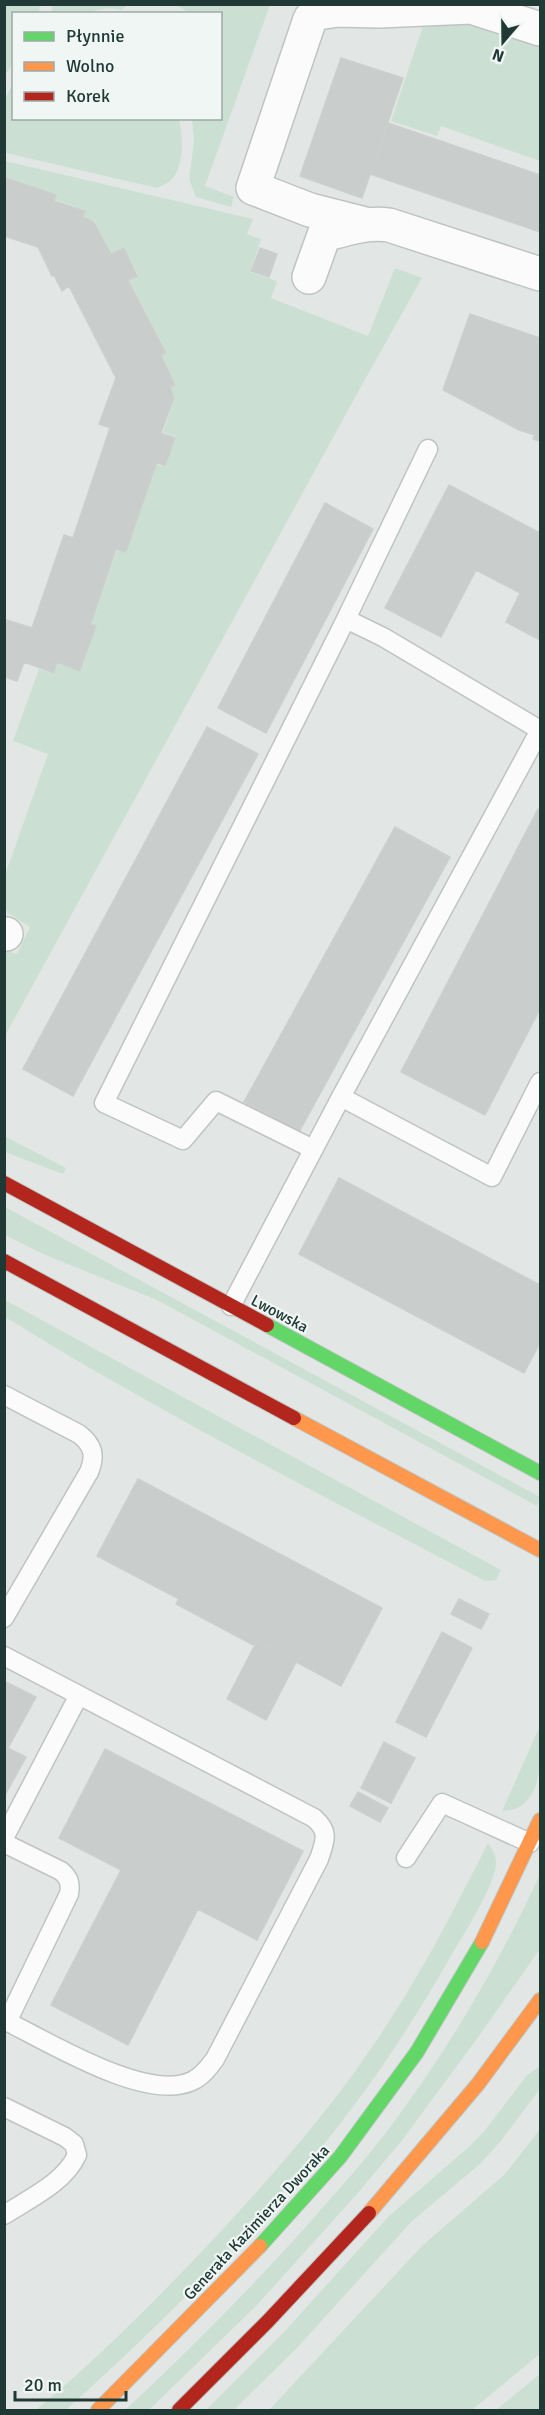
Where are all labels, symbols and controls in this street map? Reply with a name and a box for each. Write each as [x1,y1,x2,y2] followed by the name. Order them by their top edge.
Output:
[12,12,222,120] legend
[473,12,533,72] north arrow
[66,25,124,47] text: Płynnie
[490,44,507,66] text: N
[66,55,114,77] text: Wolno
[66,85,110,107] text: Korek
[247,1291,312,1337] street label: Lwowska
[180,2141,334,2304] street label: Generała Kazimierza Dworaka
[15,2364,126,2402] scale bar
[24,2374,62,2396] text: 20 m

